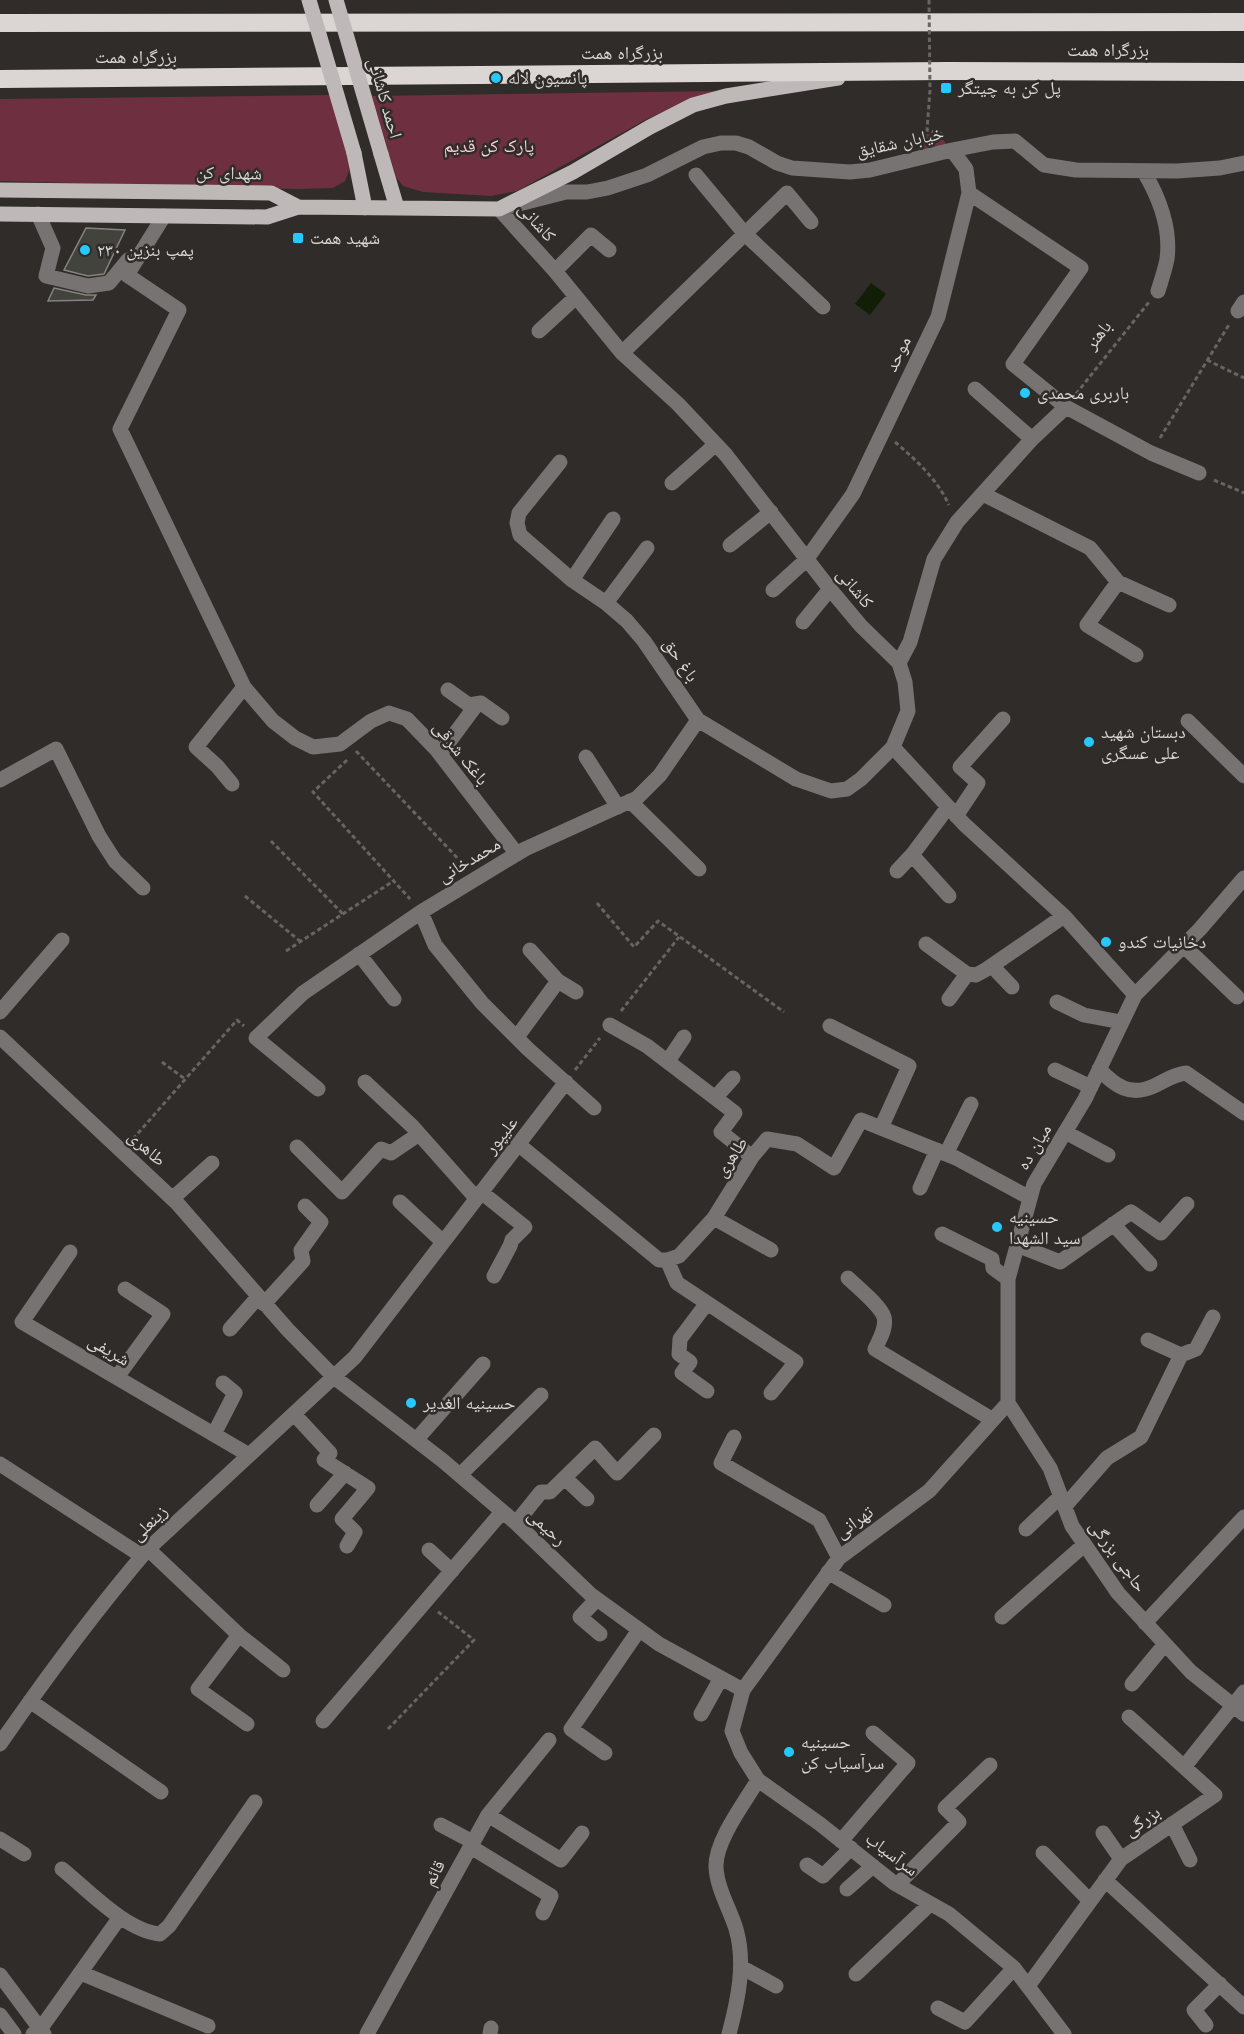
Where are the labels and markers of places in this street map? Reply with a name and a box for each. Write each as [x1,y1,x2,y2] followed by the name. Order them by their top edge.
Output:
[508,67,587,89] place label: پانسیون لاله
[489,71,503,85] marker: پانسیون لاله
[957,77,1061,99] place label: پل کن به چیتگر
[939,81,953,95] marker: پل کن به چیتگر
[310,227,380,248] place label: شهید همت
[291,231,305,245] marker: شهید همت
[97,239,194,261] place label: پمپ بنزین ۲۳۰
[78,243,92,257] marker: پمپ بنزین ۲۳۰
[1037,382,1129,404] place label: باربری محمدی
[1018,386,1032,400] marker: باربری محمدی
[1101,721,1186,764] place label: دبستان شهید علی عسگری
[1082,735,1096,749] marker: دبستان شهید علی عسگری
[1118,931,1206,952] place label: دخانیات کندو
[1099,935,1113,949] marker: دخانیات کندو
[1009,1206,1081,1248] place label: حسینیه سید الشهدا
[990,1220,1004,1234] marker: حسینیه سید الشهدا
[422,1392,515,1413] place label: حسینیه الغدیر
[404,1396,418,1410] marker: حسینیه الغدیر
[801,1731,884,1774] place label: حسینیه سرآسیاب کن
[782,1745,796,1759] marker: حسینیه سرآسیاب کن

